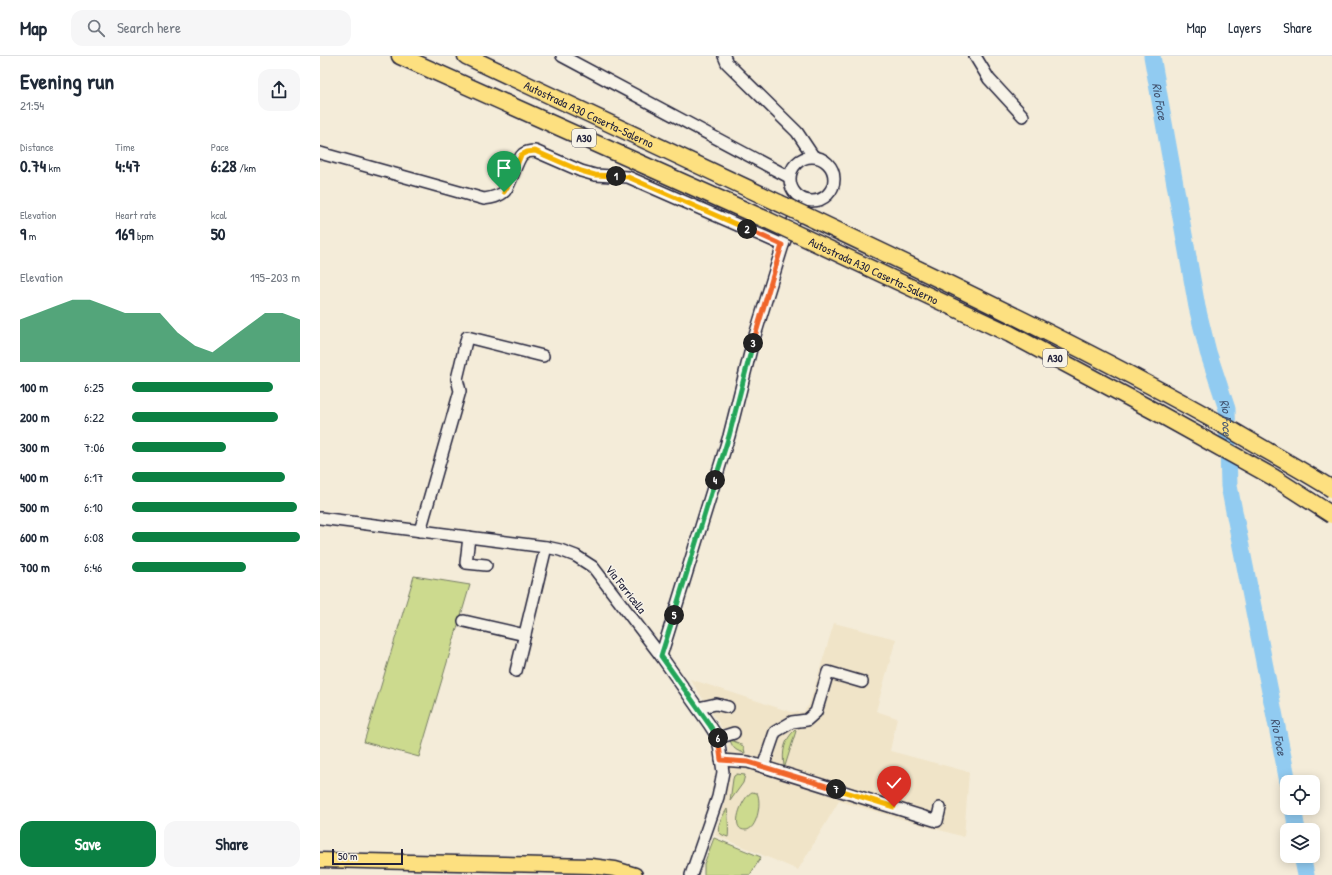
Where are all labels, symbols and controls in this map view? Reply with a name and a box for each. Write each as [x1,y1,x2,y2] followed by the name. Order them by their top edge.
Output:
[71,10,351,46] search box
[20,15,47,41] text: Map
[85,17,107,39] icon: search
[117,17,181,38] text: Search here
[1186,18,1206,37] text: Map
[1228,18,1261,37] text: Layers
[1283,18,1312,37] text: Share
[20,66,114,96] text: Evening run
[258,69,300,111] button: share
[522,78,656,150] street label: Autostrada A30 Caserta-Salerno
[1148,81,1172,122] water label: Rio Foce
[20,96,44,114] text: 21:54
[572,129,596,147] road number: A30
[20,140,54,154] text: Distance
[115,140,135,154] text: Time
[211,140,229,154] text: Pace
[487,151,521,192] pin
[20,154,46,177] text: 0.74
[115,154,140,177] text: 4:47
[211,154,237,177] text: 6:28
[493,157,515,179] icon: arrive
[46,161,61,175] text: km
[237,161,256,175] text: /km
[606,166,626,186] pin: 1
[614,169,618,183] text: 1
[20,208,57,222] text: Elevation
[115,208,156,222] text: Heart rate
[211,208,227,222] text: kcal
[737,219,757,239] pin: 2
[20,222,26,245] text: 9
[115,222,135,245] text: 169
[211,222,225,245] text: 50
[744,222,750,236] text: 2
[26,229,36,243] text: m
[135,229,154,243] text: bpm
[806,232,942,308] street label: Autostrada A30 Caserta-Salerno
[20,268,63,286] text: Elevation
[250,268,300,286] text: 195–203 m
[743,333,763,353] pin: 3
[751,336,755,350] text: 3
[1043,349,1067,367] road number: A30
[20,378,48,396] text: 100 m
[84,378,104,396] text: 6:25
[1215,397,1237,437] water label: Rio Foce
[20,408,50,426] text: 200 m
[84,408,104,426] text: 6:22
[20,438,49,456] text: 300 m
[84,438,104,456] text: 7:06
[20,468,48,486] text: 400 m
[84,468,103,486] text: 6:17
[705,470,725,490] pin: 4
[713,473,717,487] text: 4
[20,498,49,516] text: 500 m
[84,498,103,516] text: 6:10
[20,528,49,546] text: 600 m
[84,528,104,546] text: 6:08
[20,558,50,576] text: 700 m
[84,558,102,576] text: 6:46
[602,561,651,617] street label: Via Farricella
[664,605,684,625] pin: 5
[672,608,676,622] text: 5
[1266,717,1292,758] water label: Rio Foce
[708,728,728,748] pin: 6
[716,731,720,745] text: 6
[877,766,911,807] pin
[883,772,905,794] icon: check
[1280,775,1320,863] map controls
[1280,775,1320,815] button: locate
[826,779,846,799] pin: 7
[833,782,839,796] text: 7
[20,821,156,867] button: Save
[164,821,300,867] button: Share
[1280,823,1320,863] button: layers
[332,847,403,866] scale bar
[338,849,358,863] text: 50 m

